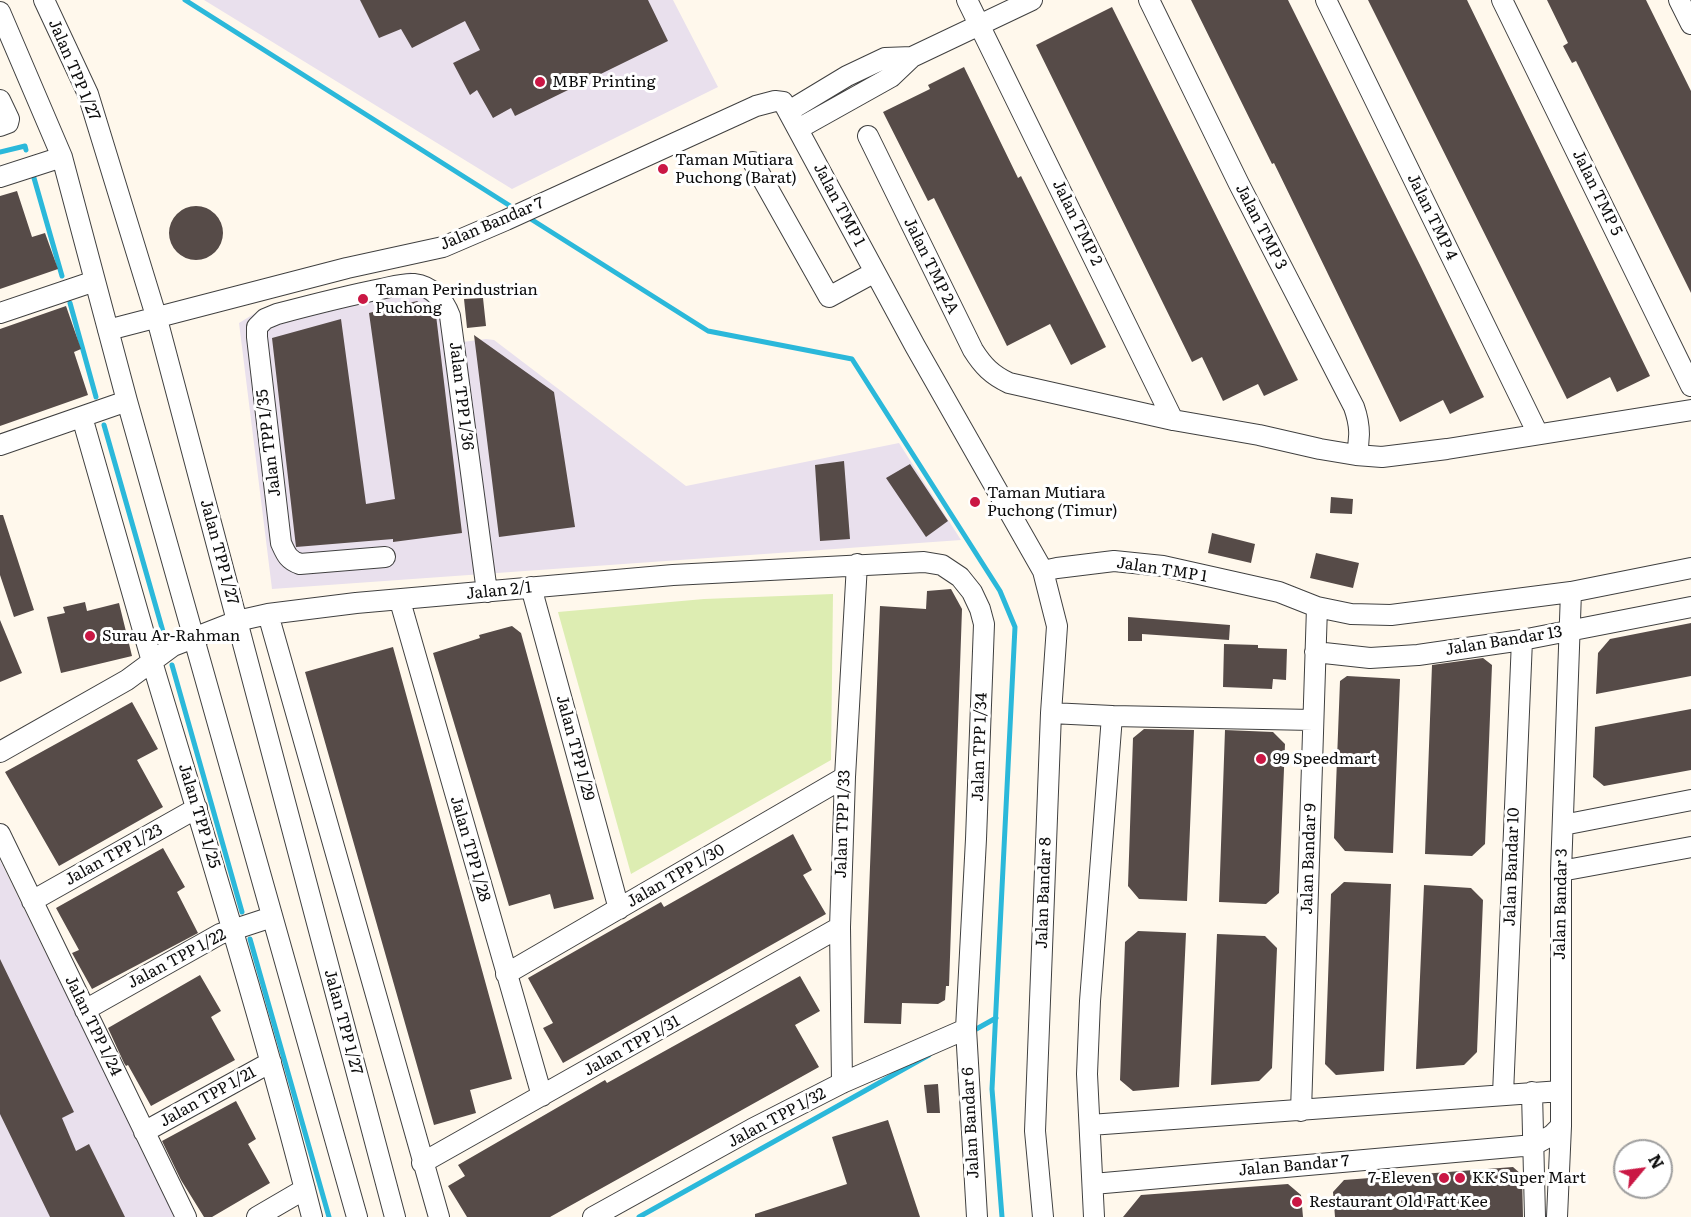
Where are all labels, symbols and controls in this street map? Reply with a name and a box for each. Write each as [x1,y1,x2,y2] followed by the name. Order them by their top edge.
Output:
[44,16,104,124] street label: Jalan TPP 1/27
[552,72,656,92] place label: MBF Printing
[533,75,547,89] marker: MBF Printing
[1568,147,1626,239] street label: Jalan TMP 5
[675,150,797,188] place label: Taman Mutiara Puchong (Barat)
[809,160,869,250] street label: Jalan TMP 1
[656,162,670,176] marker: Taman Mutiara Puchong (Barat)
[1403,171,1461,263] street label: Jalan TMP 4
[1048,177,1106,269] street label: Jalan TMP 2
[1231,181,1291,273] street label: Jalan TMP 3
[437,193,547,255] street label: Jalan Bandar 7
[899,215,963,317] street label: Jalan TMP 2A
[375,280,538,318] place label: Taman Perindustrian Puchong
[356,292,370,306] marker: Taman Perindustrian Puchong
[445,341,477,451] street label: Jalan TPP 1/36
[253,388,285,498] street label: Jalan TPP 1/35
[987,483,1118,521] place label: Taman Mutiara Puchong (Timur)
[968,495,982,509] marker: Taman Mutiara Puchong (Timur)
[196,497,242,607] street label: Jalan TPP 1/27
[1115,553,1209,587] street label: Jalan TMP 1
[465,578,533,604] street label: Jalan 2/1
[1444,622,1564,660] street label: Jalan Bandar 13
[102,626,240,646] place label: Surau Ar-Rahman
[83,629,97,643] marker: Surau Ar-Rahman
[968,692,992,802] street label: Jalan TPP 1/34
[552,693,598,803] street label: Jalan TPP 1/29
[1273,749,1377,769] place label: 99 Speedmart
[1254,752,1268,766] marker: 99 Speedmart
[174,761,224,871] street label: Jalan TPP 1/25
[832,769,854,879] street label: Jalan TPP 1/33
[446,794,494,904] street label: Jalan TPP 1/28
[1297,803,1321,915] street label: Jalan Bandar 9
[1500,807,1524,927] street label: Jalan Bandar 10
[62,820,166,890] street label: Jalan TPP 1/23
[1032,837,1056,949] street label: Jalan Bandar 8
[624,840,728,912] street label: Jalan TPP 1/30
[1550,848,1572,960] street label: Jalan Bandar 3
[125,925,229,993] street label: Jalan TPP 1/22
[320,967,366,1077] street label: Jalan TPP 1/27
[60,973,126,1079] street label: Jalan TPP 1/24
[581,1012,683,1080] street label: Jalan TPP 1/31
[157,1063,259,1131] street label: Jalan TPP 1/21
[958,1067,984,1179] street label: Jalan Bandar 6
[725,1084,829,1152] street label: Jalan TPP 1/32
[1613,1139,1673,1199] north arrow
[1643,1150,1671,1173] text: N
[1238,1152,1350,1180] street label: Jalan Bandar 7
[1368,1168,1432,1188] place label: 7-Eleven
[1472,1168,1586,1188] place label: KK Super Mart
[1437,1171,1451,1185] marker: 7-Eleven
[1453,1171,1467,1185] marker: KK Super Mart
[1309,1192,1488,1212] place label: Restaurant Old Fatt Kee
[1290,1195,1304,1209] marker: Restaurant Old Fatt Kee

